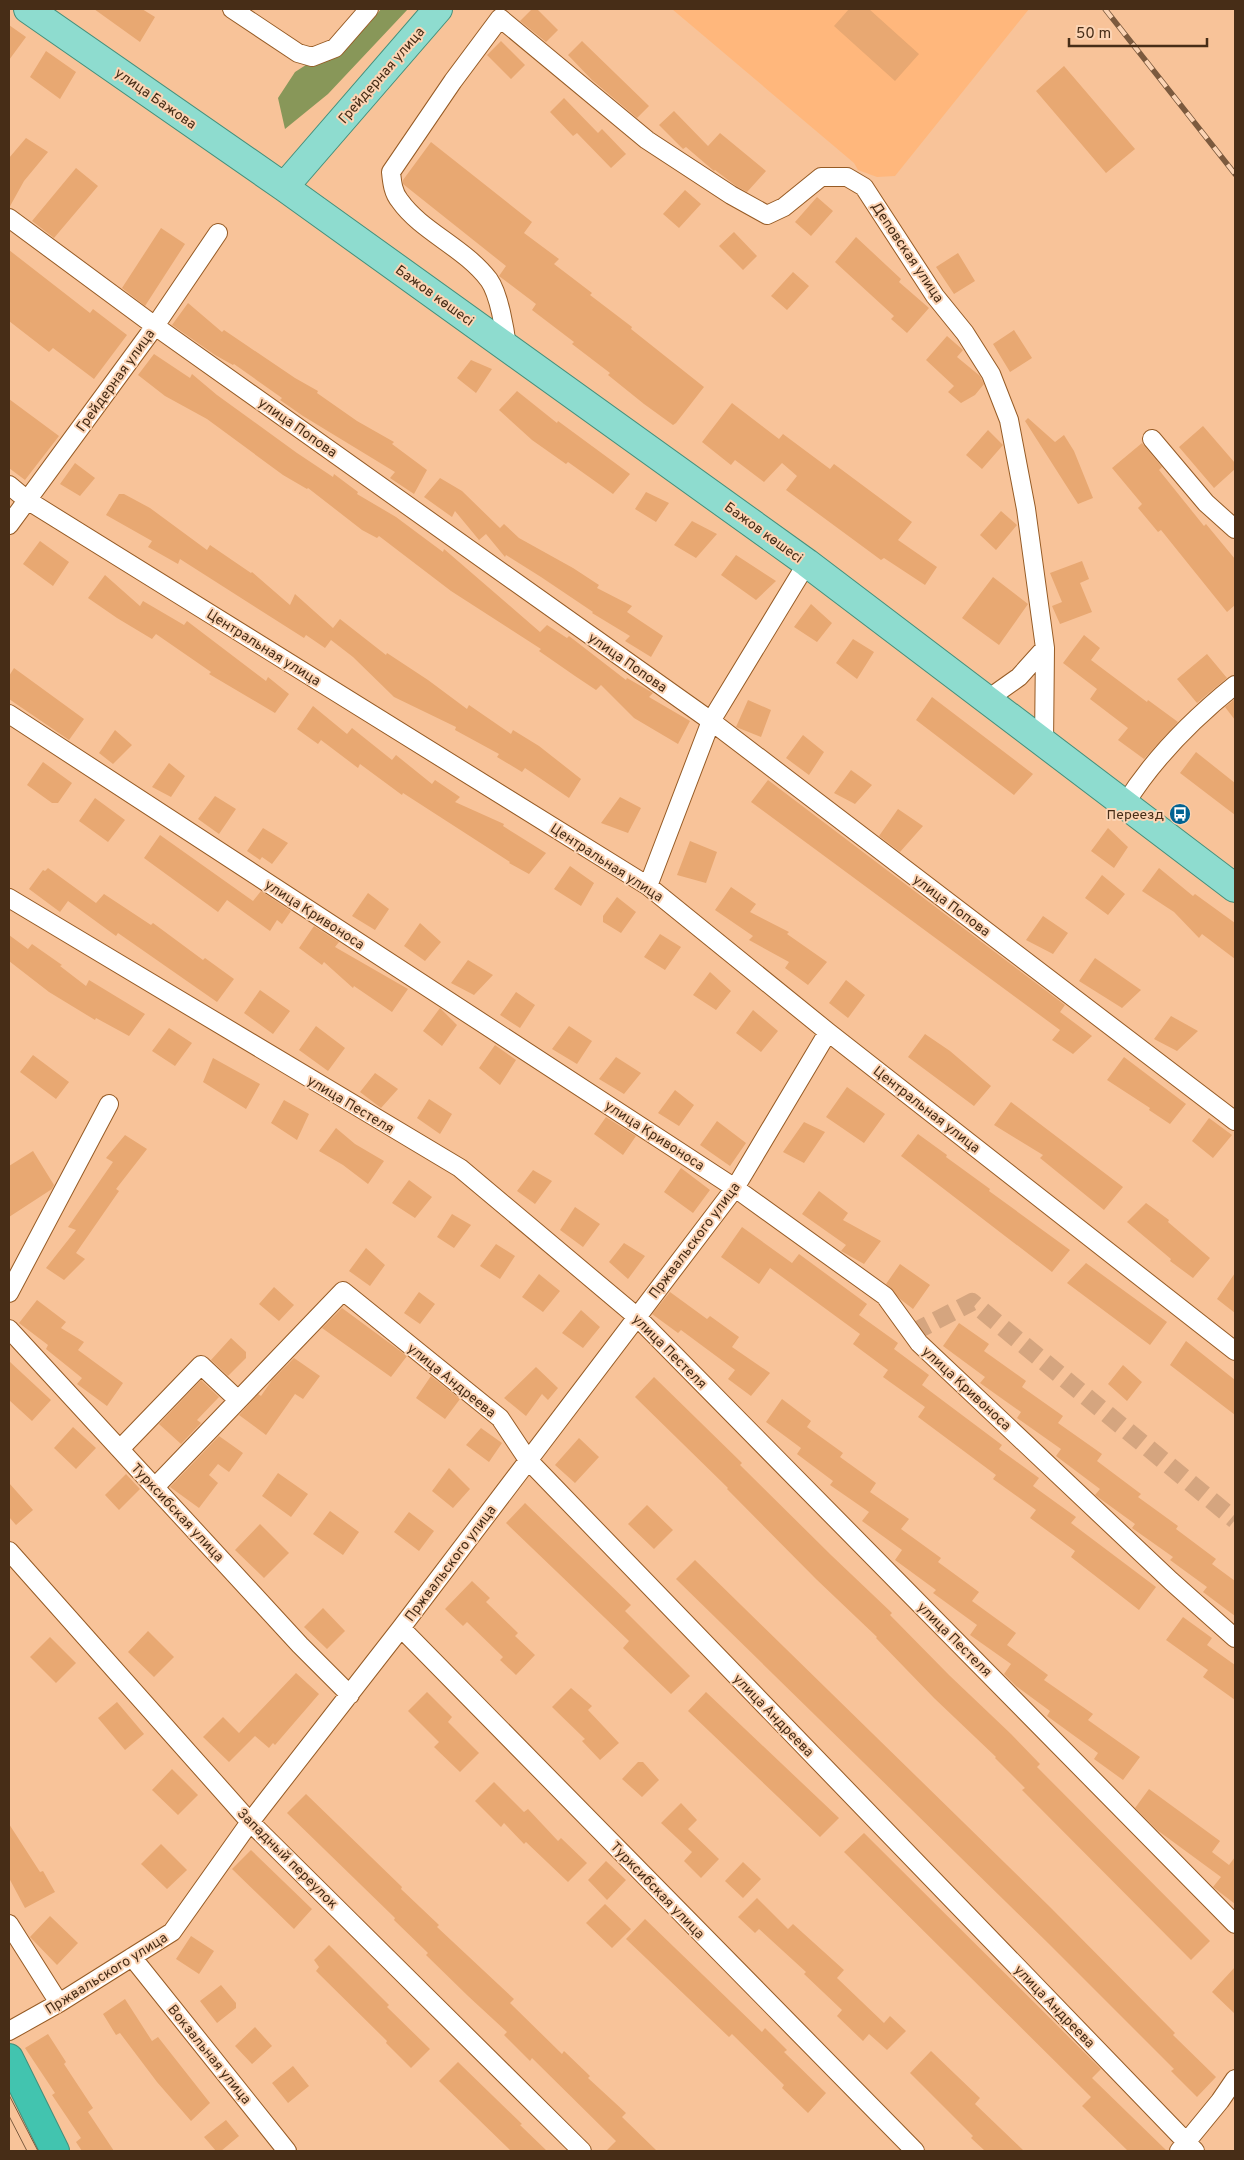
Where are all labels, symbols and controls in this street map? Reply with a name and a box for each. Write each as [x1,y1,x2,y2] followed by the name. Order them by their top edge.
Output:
[1069,15,1206,47] scale bar
[335,24,429,128] street label: Грейдерная улица
[1076,25,1111,44] text: 50 m
[111,65,199,134] street label: улица Бажова
[867,199,947,306] street label: Деповская улица
[391,262,477,330] street label: Бажов көшесі
[73,326,159,436] street label: Грейдерная улица
[254,395,340,462] street label: улица Попова
[720,499,806,567] street label: Бажов көшесі
[203,606,323,690] street label: Центральная улица
[584,630,670,697] street label: улица Попова
[1168,802,1192,826] bus stop icon: Переезд
[1107,807,1164,824] place label: Переезд
[546,820,666,906] street label: Центральная улица
[909,872,993,941] street label: улица Попова
[261,877,367,954] street label: улица Кривоноса
[869,1063,983,1157] street label: Центральная улица
[304,1073,397,1138] street label: улица Пестеля
[601,1098,707,1175] street label: улица Кривоноса
[646,1179,744,1302] street label: Пржвальского улица
[628,1311,710,1393] street label: улица Пестеля
[403,1340,499,1422] street label: улица Андреева
[918,1343,1014,1435] street label: улица Кривоноса
[127,1460,227,1566] street label: Турксибская улица
[402,1502,500,1625] street label: Пржвальского улица
[913,1599,995,1681] street label: улица Пестеля
[729,1671,817,1761] street label: улица Андреева
[233,1805,341,1913] street label: Западный переулок
[606,1839,708,1943] street label: Турксибская улица
[43,1930,171,2019] street label: Пржвальского улица
[1010,1962,1098,2052] street label: улица Андреева
[163,2002,254,2108] street label: Вокзальная улица

